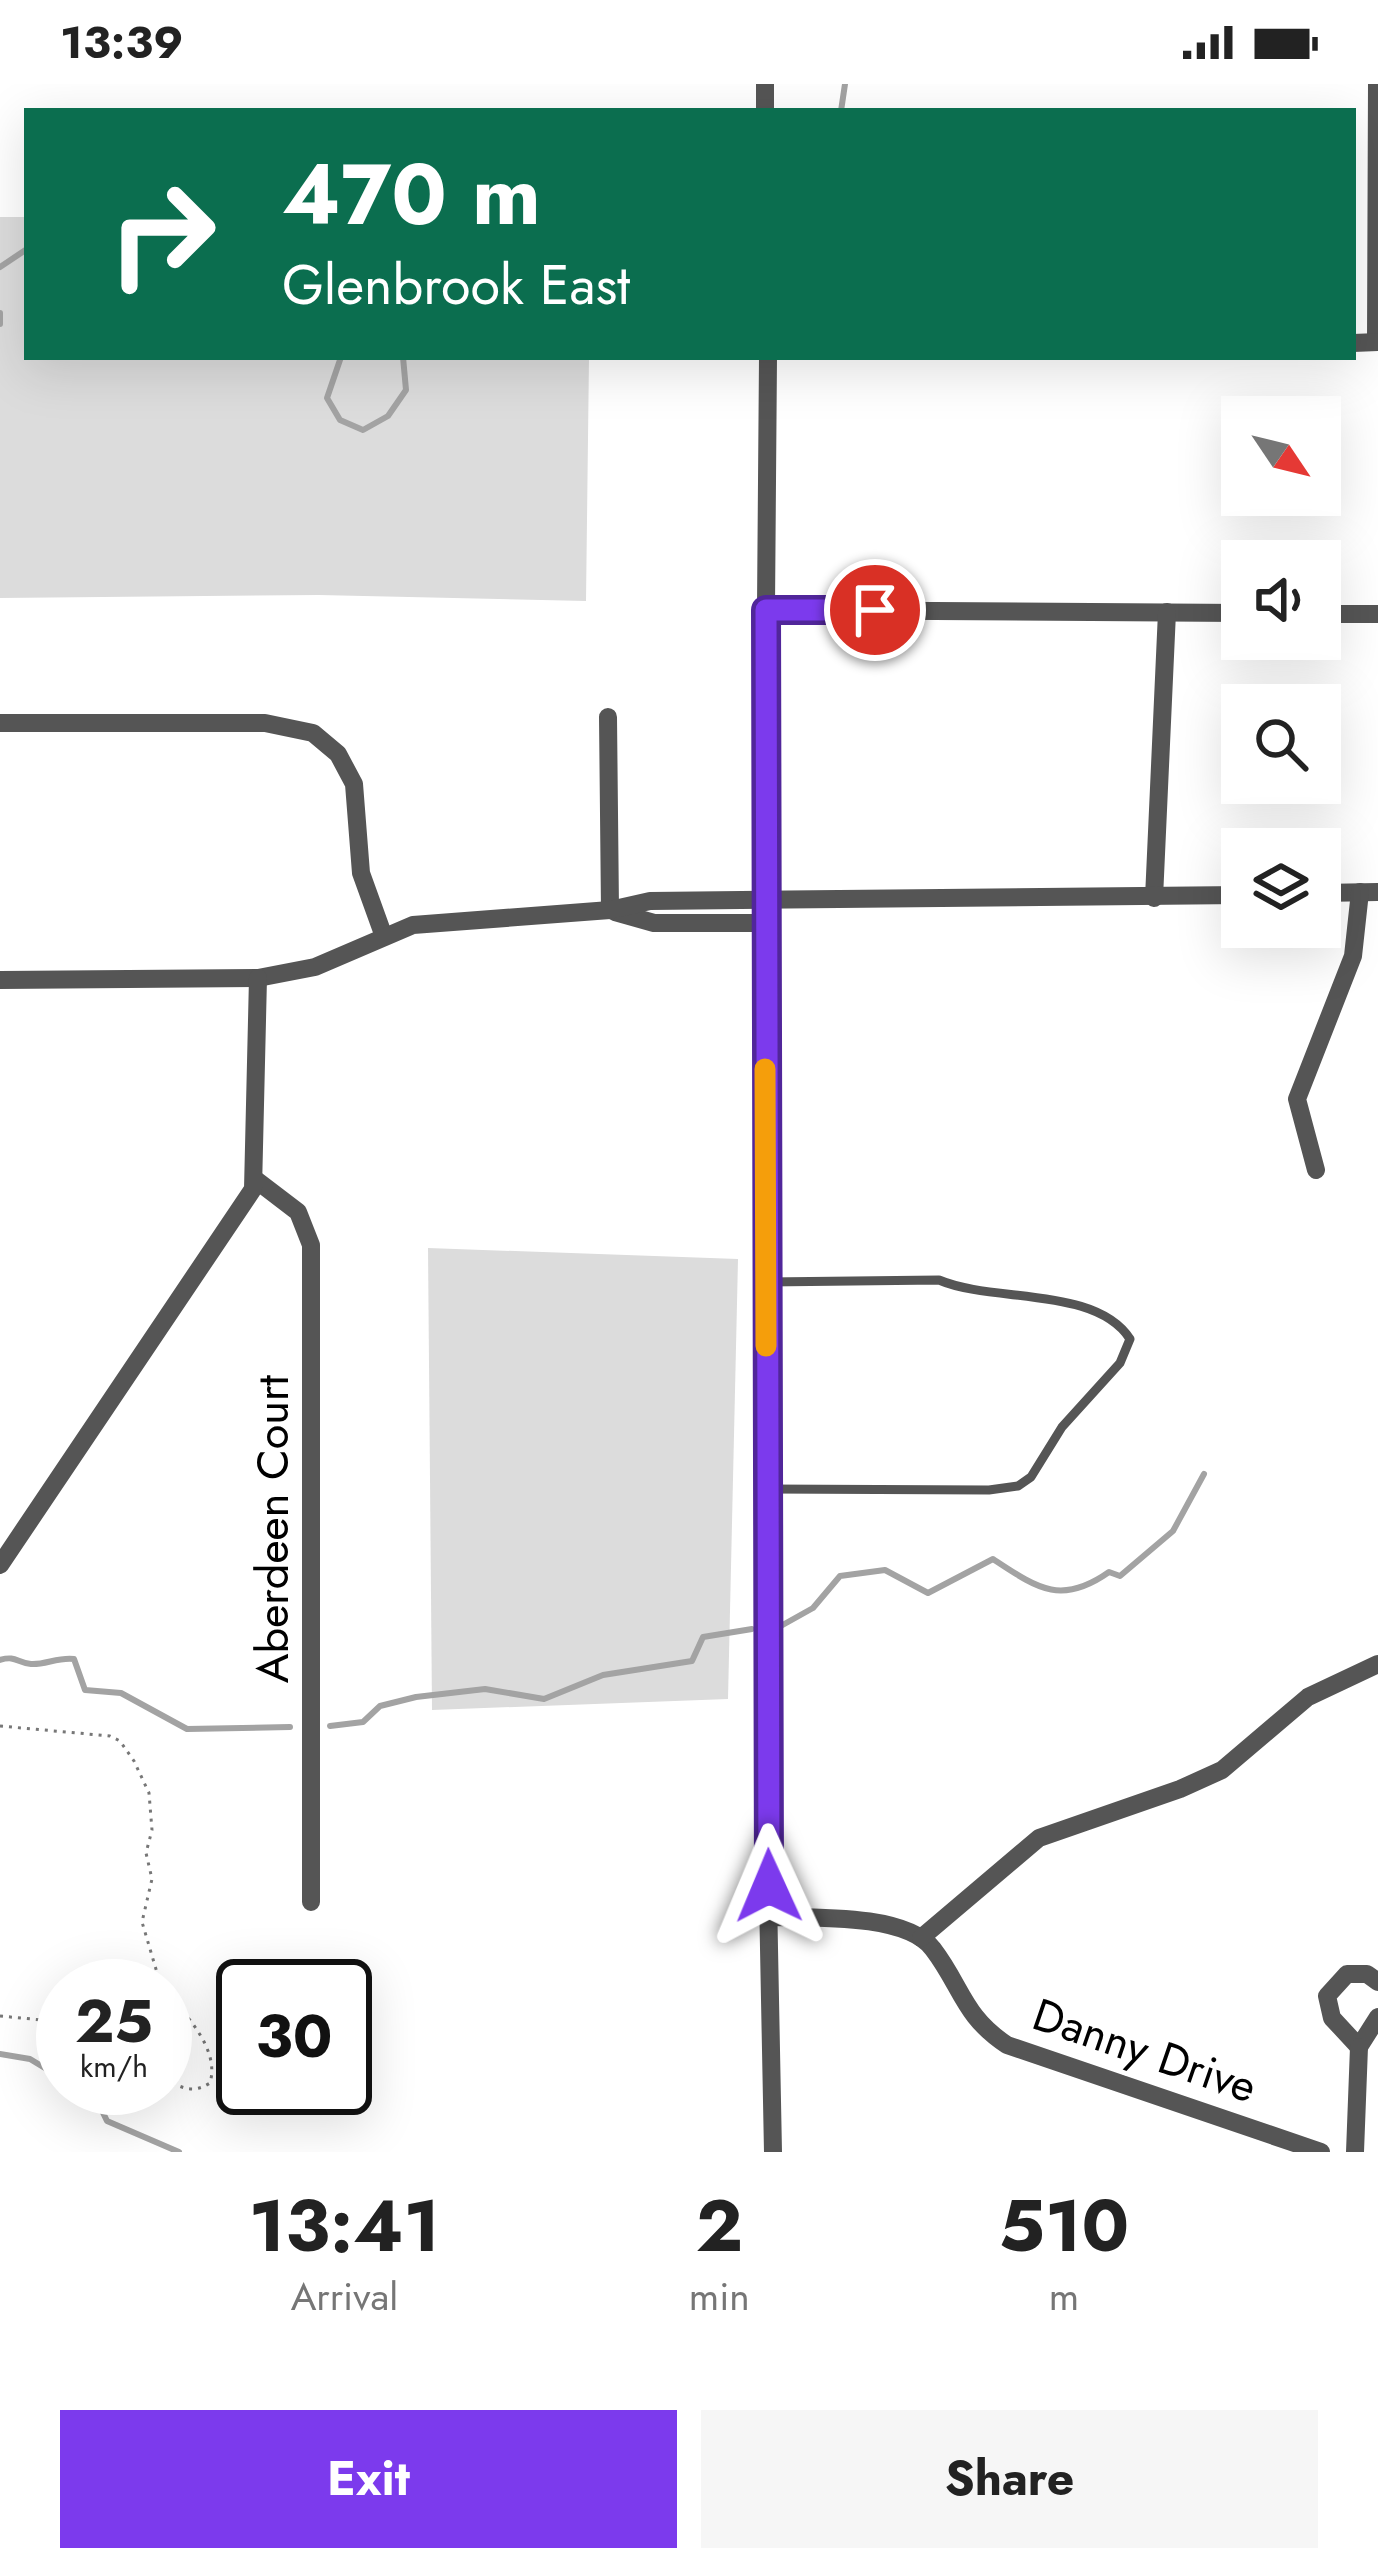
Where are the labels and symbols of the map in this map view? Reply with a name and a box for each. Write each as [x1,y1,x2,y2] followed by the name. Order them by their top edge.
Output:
[1221,396,1341,516] north arrow
[824,559,926,661] pin
[240,1375,305,1683] street label: Aberdeen Court
[706,1823,832,1949] position arrow
[216,1959,372,2115] speed limit sign: 30
[1024,1982,1265,2119] street label: Danny Drive

